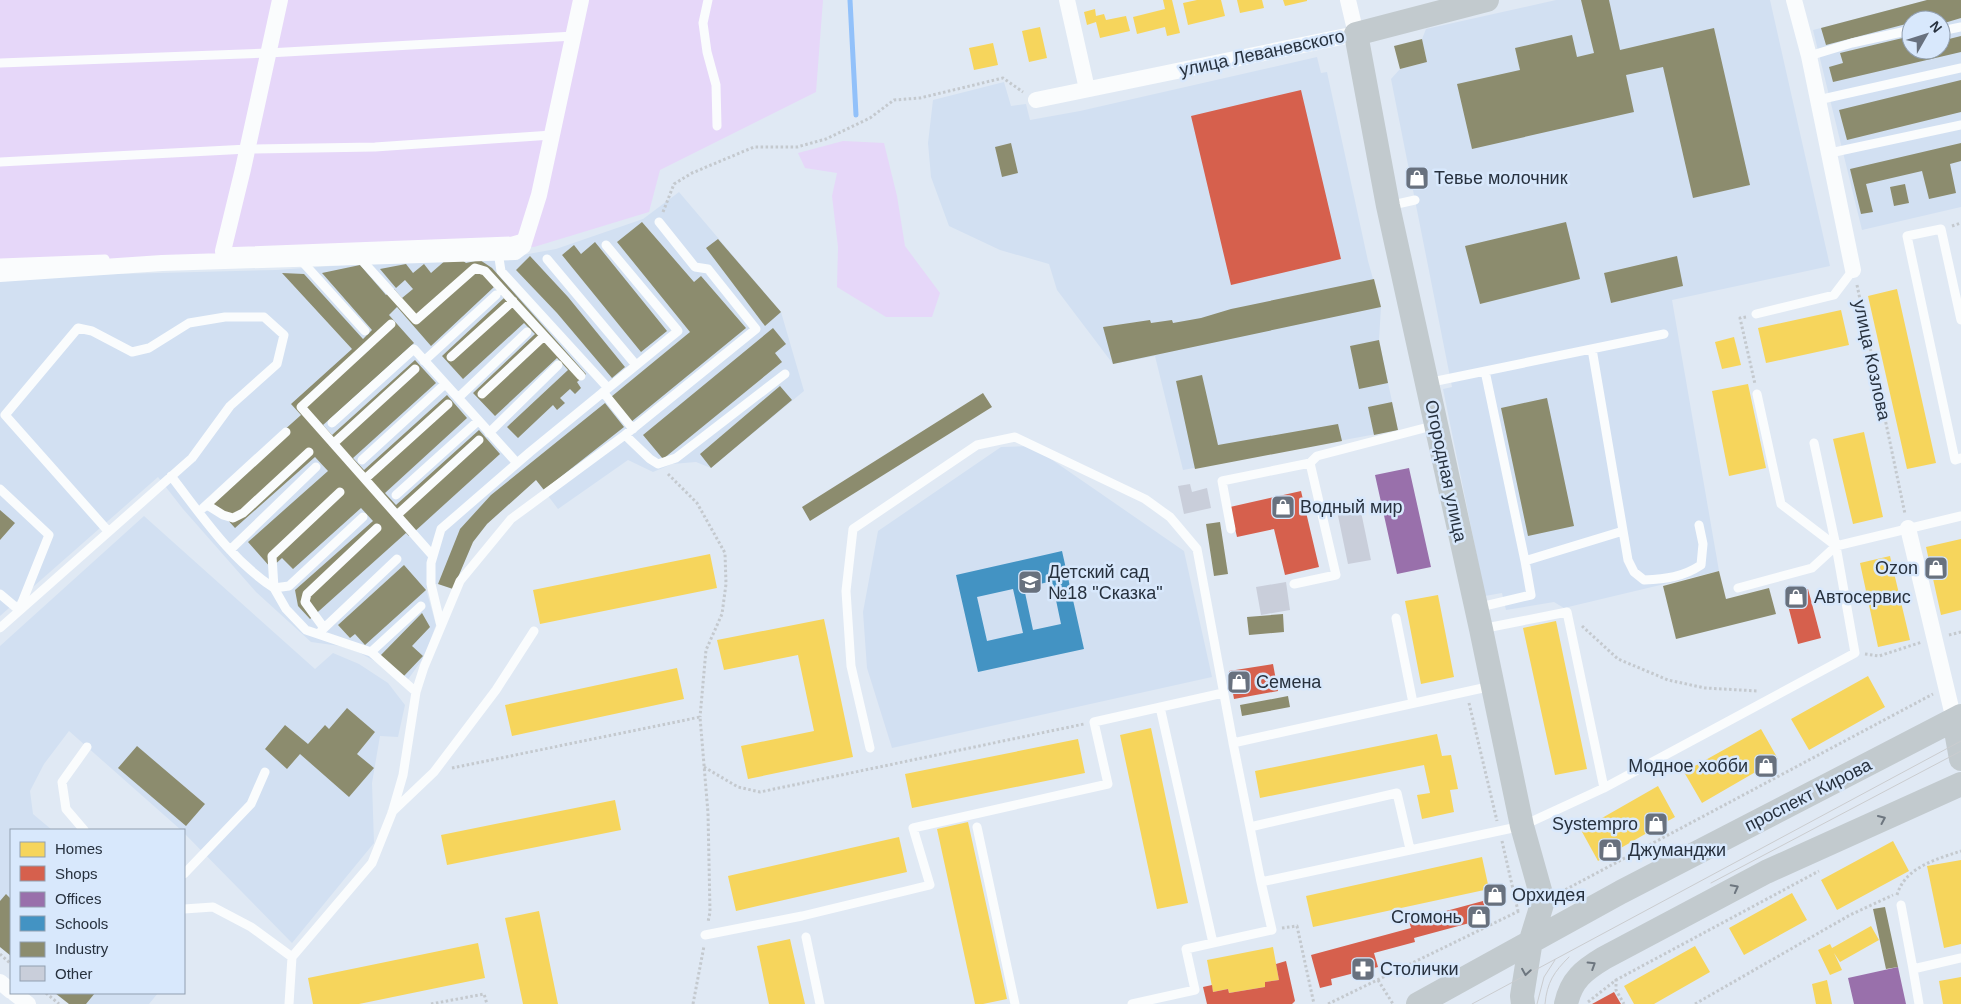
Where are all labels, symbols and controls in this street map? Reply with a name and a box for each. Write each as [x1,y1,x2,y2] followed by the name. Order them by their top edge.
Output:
[1901,10,1951,60] north arrow
[1927,18,1946,36] text: N
[1178,26,1346,80] street label: улица Леваневского
[1404,165,1430,191] shop icon: Тевье молочник
[1434,168,1568,188] place label: Тевье молочник
[1849,298,1895,423] street label: улица Козлова
[1421,398,1471,545] street label: Огородная улица
[1270,494,1296,520] shop icon: Водный мир
[1300,497,1403,517] place label: Водный мир
[1923,555,1949,581] shop icon: Ozon
[1875,558,1918,578] place label: Ozon
[1048,562,1163,603] place label: Детский сад №18 "Сказка"
[1017,569,1043,595] school or university icon: Детский сад №18 "Сказка"
[1783,584,1809,610] shop icon: Автосервис
[1814,587,1911,607] place label: Автосервис
[1226,669,1252,695] shop icon: Семена
[1256,672,1322,692] place label: Семена
[1753,753,1779,779] shop icon: Модное хобби
[1741,754,1876,836] street label: проспект Кирова
[1628,756,1748,776] place label: Модное хобби
[1643,811,1669,837] shop icon: Systempro
[1552,814,1638,834] place label: Systempro
[1877,815,1886,826] one-way arrow
[10,829,185,994] legend
[1597,837,1623,863] shop icon: Джуманджи
[55,840,103,857] text: Homes
[1628,840,1726,860] place label: Джуманджи
[55,865,98,882] text: Shops
[1482,882,1508,908] shop icon: Орхидея
[1730,884,1739,894] one-way arrow
[1512,885,1585,905] place label: Орхидея
[55,890,101,907] text: Offices
[1466,904,1492,930] shop icon: Сгомонь
[1391,907,1462,927] place label: Сгомонь
[55,915,108,932] text: Schools
[55,940,109,957] text: Industry
[1350,956,1376,982] pharmacy icon: Столички
[1380,959,1459,979] place label: Столички
[1587,962,1596,971] one-way arrow
[55,965,93,982] text: Other
[1521,968,1532,976] one-way arrow

